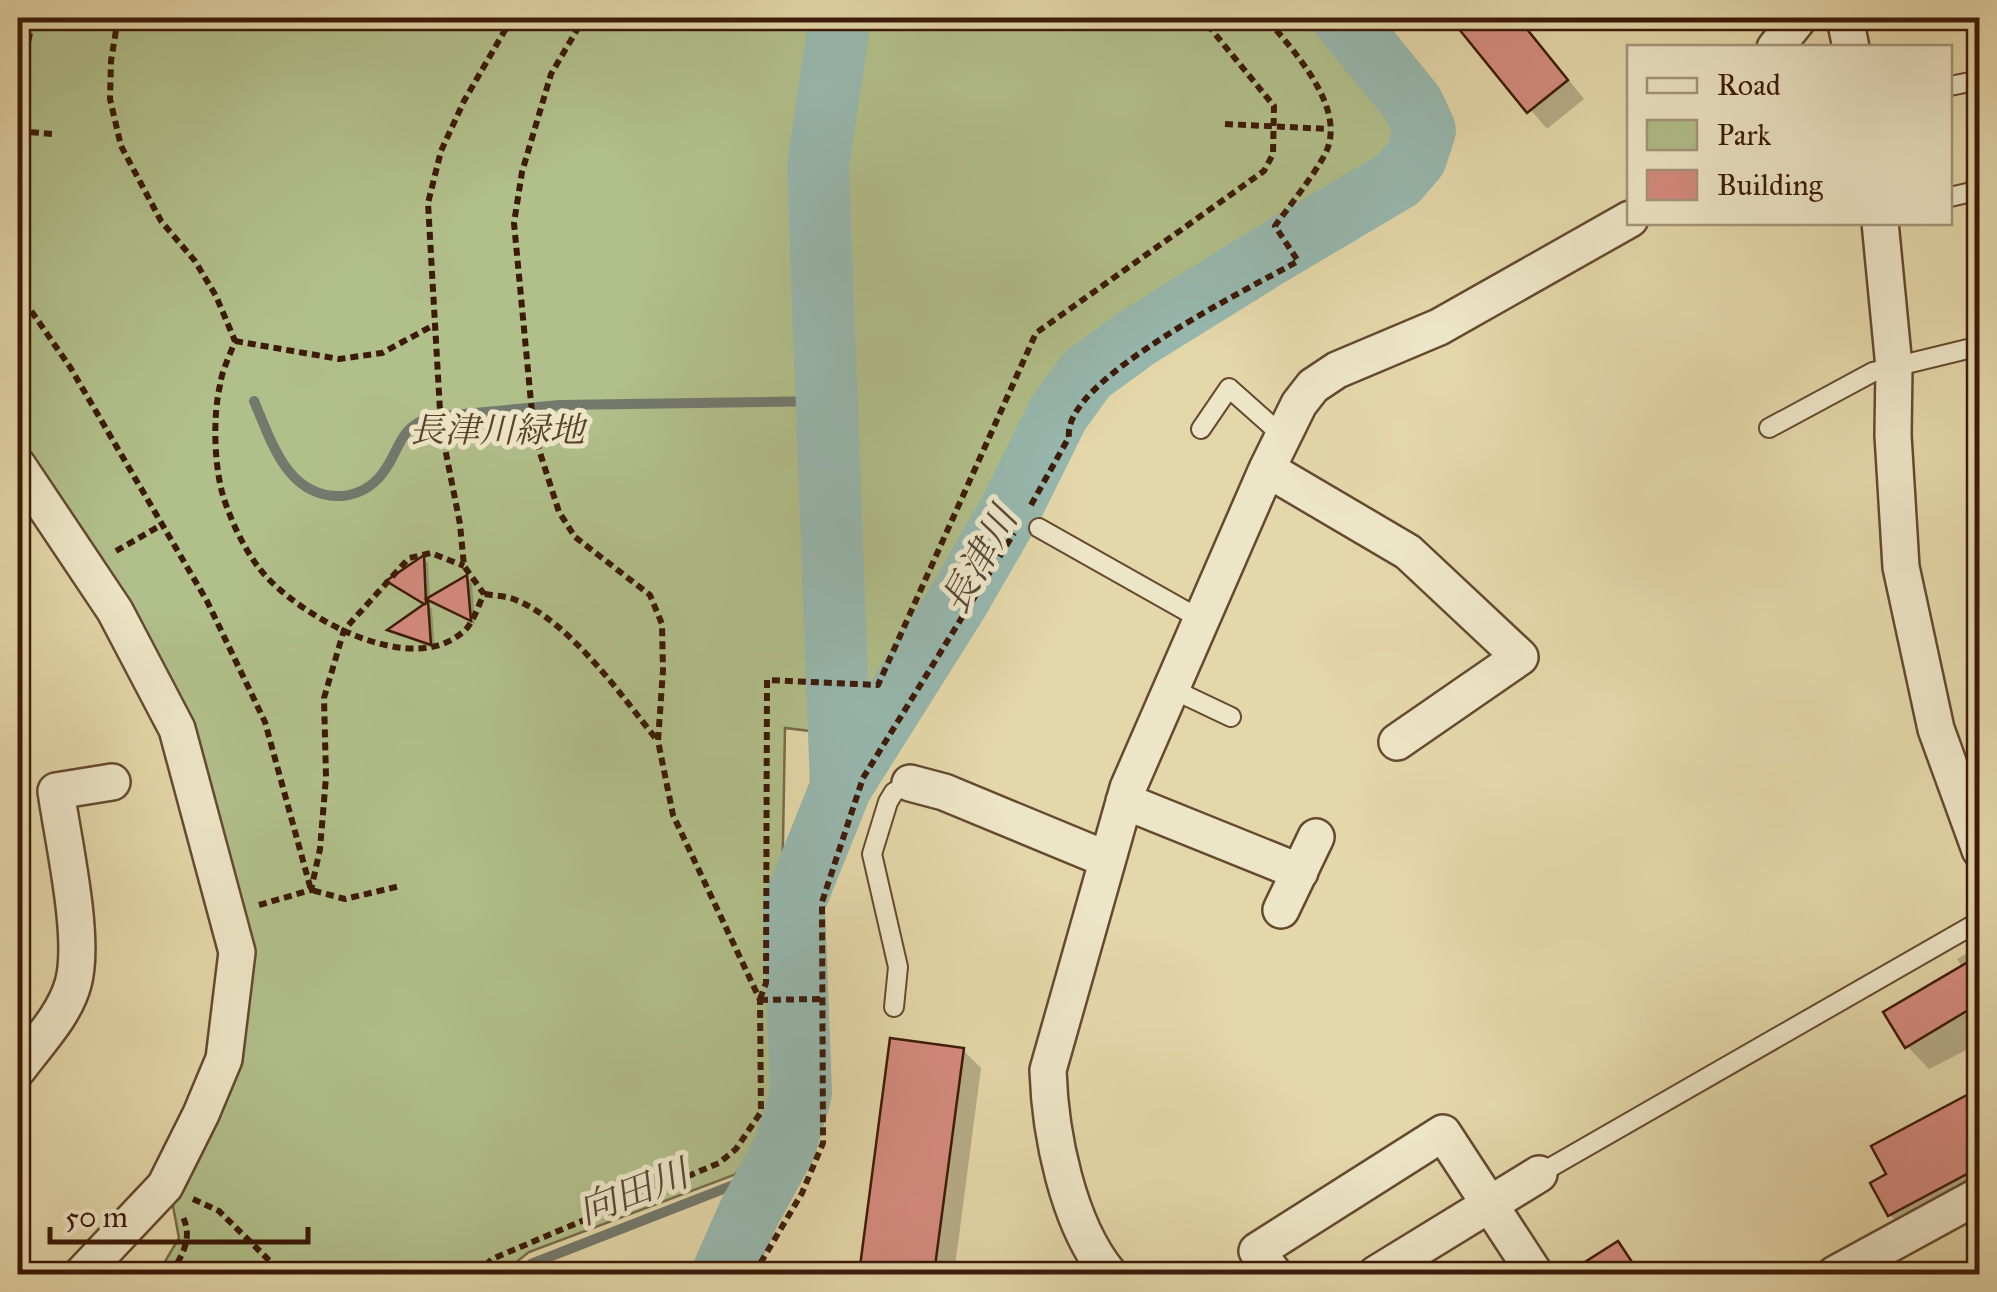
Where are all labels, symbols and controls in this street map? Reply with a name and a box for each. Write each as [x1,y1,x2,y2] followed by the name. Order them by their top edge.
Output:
[1627,45,1952,225] legend
[1717,67,1781,103] text: Road
[1717,117,1771,153] text: Park
[1717,167,1824,203] text: Building
[409,409,588,452] park label: 長津川緑地
[931,496,1029,621] water label: 長津川
[572,1149,698,1234] water label: 向田川
[50,1182,308,1244] scale bar
[65,1199,128,1235] text: 50 m

